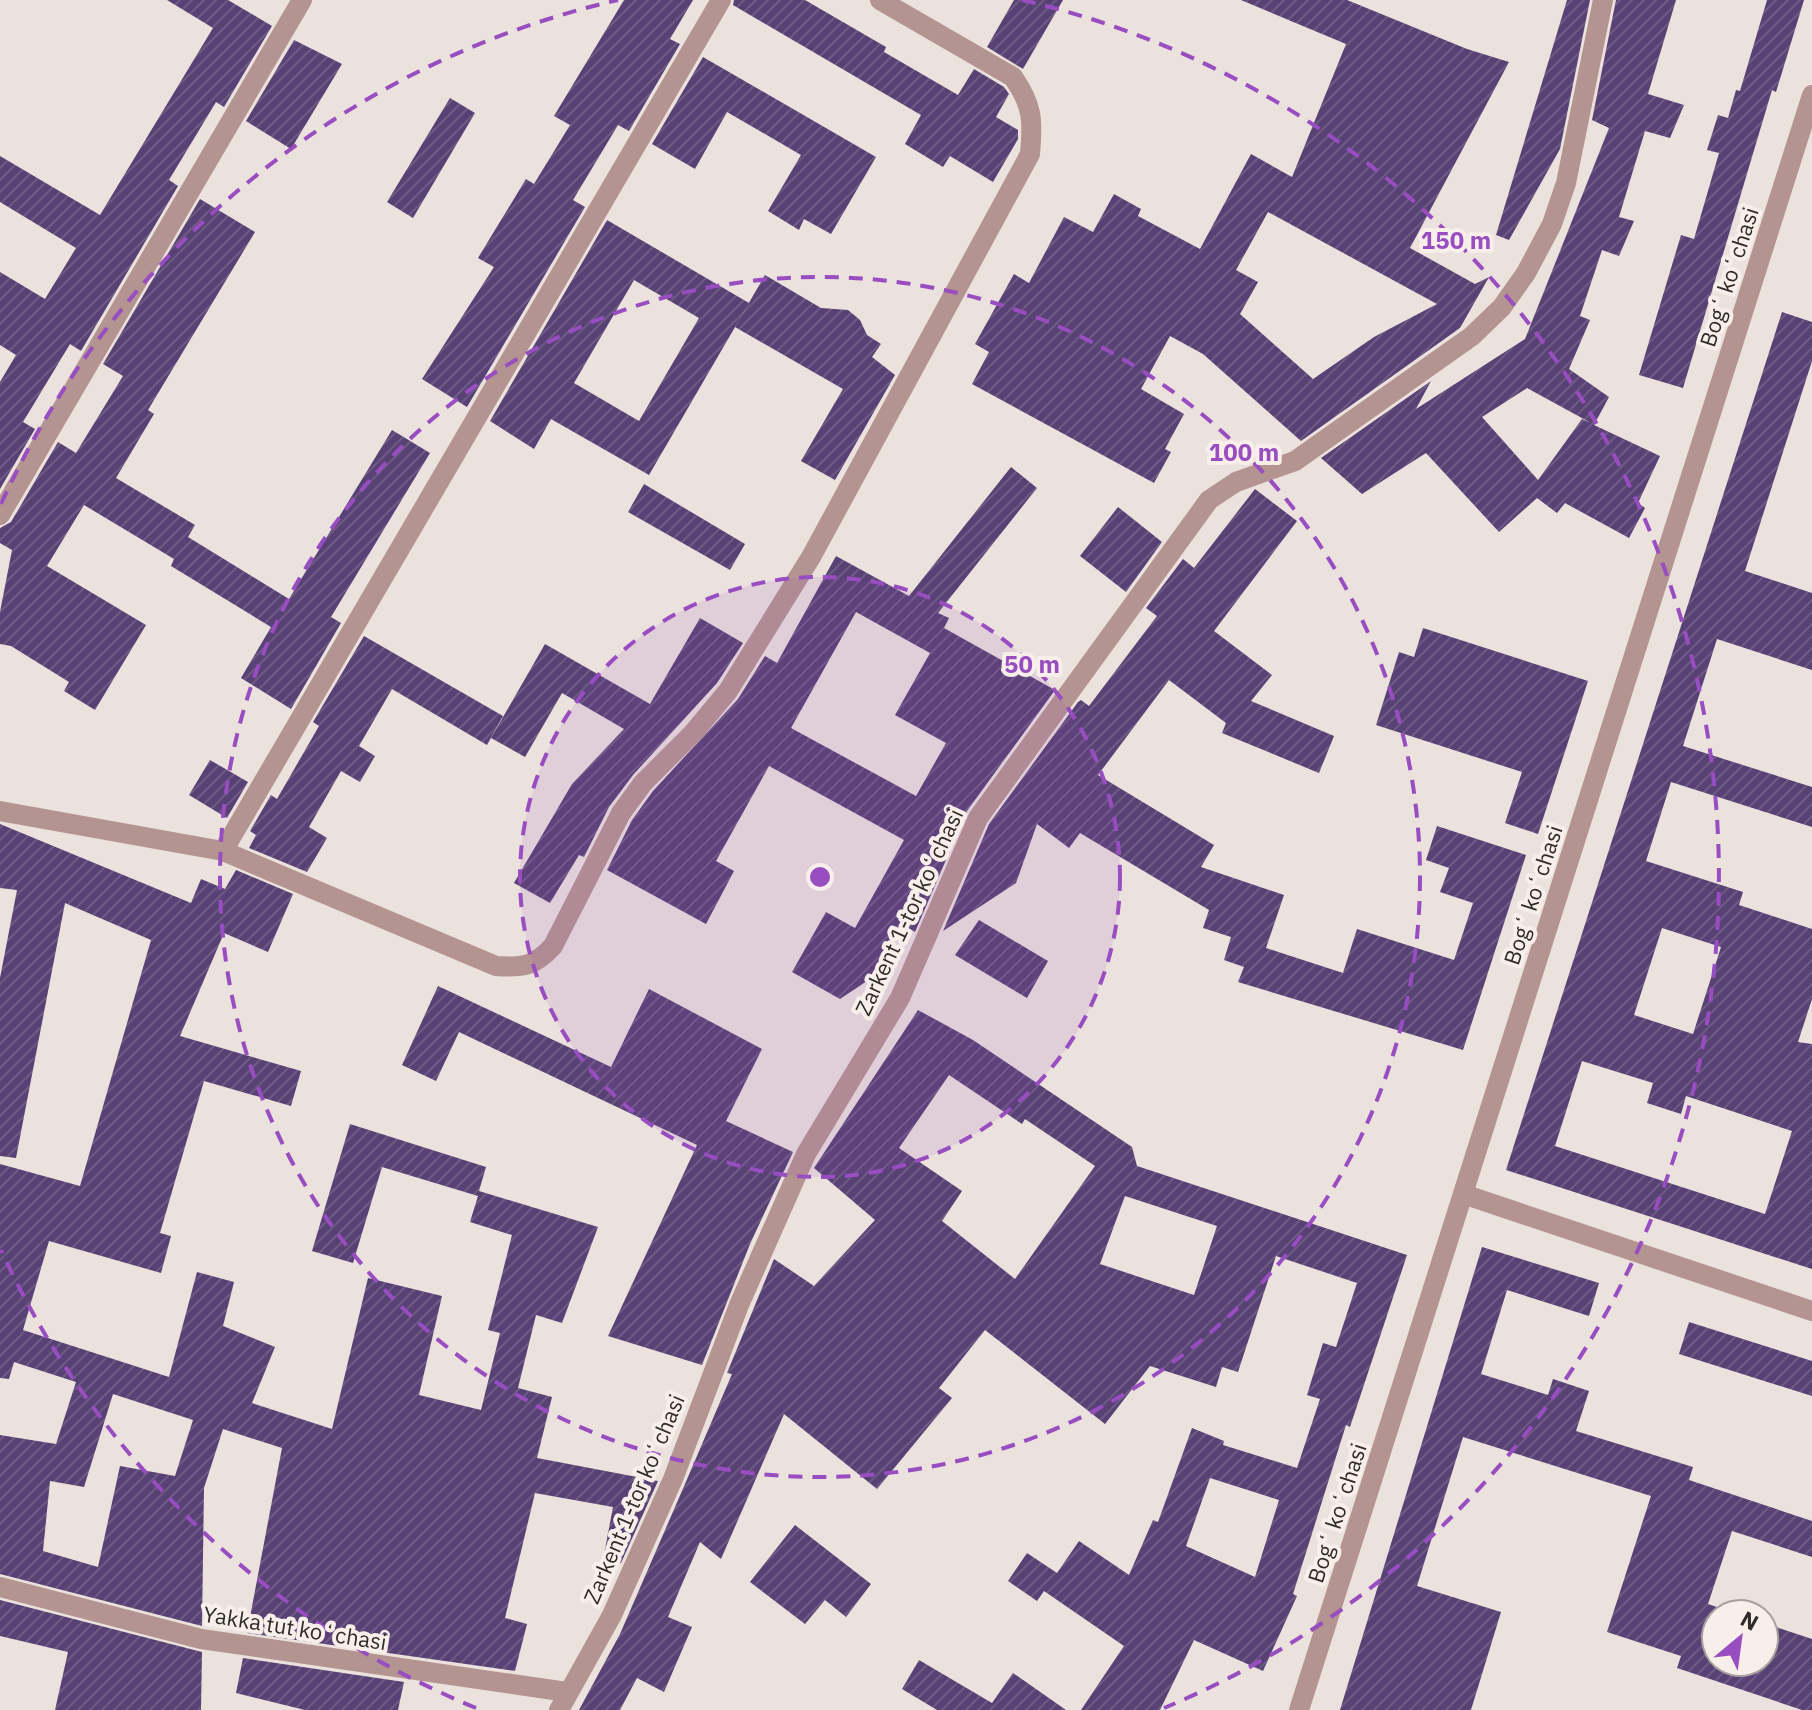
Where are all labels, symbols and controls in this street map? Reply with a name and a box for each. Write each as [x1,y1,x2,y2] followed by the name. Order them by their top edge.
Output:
[1692,203,1765,350] street label: Bogʻ koʻchasi
[1421,224,1491,256] text: 150 m
[1209,436,1279,468] text: 100 m
[1004,648,1060,680] text: 50 m
[848,804,969,1020] street label: Zarkent 1-tor koʻchasi
[1496,821,1569,968] street label: Bogʻ koʻchasi
[806,863,834,891] centre of rings
[576,1390,691,1608] street label: Zarkent 1-tor koʻchasi
[1300,1439,1373,1586] street label: Bogʻ koʻchasi
[1700,1598,1780,1678] north arrow
[201,1599,389,1656] street label: Yakka tut koʻchasi
[1736,1604,1764,1637] text: N

